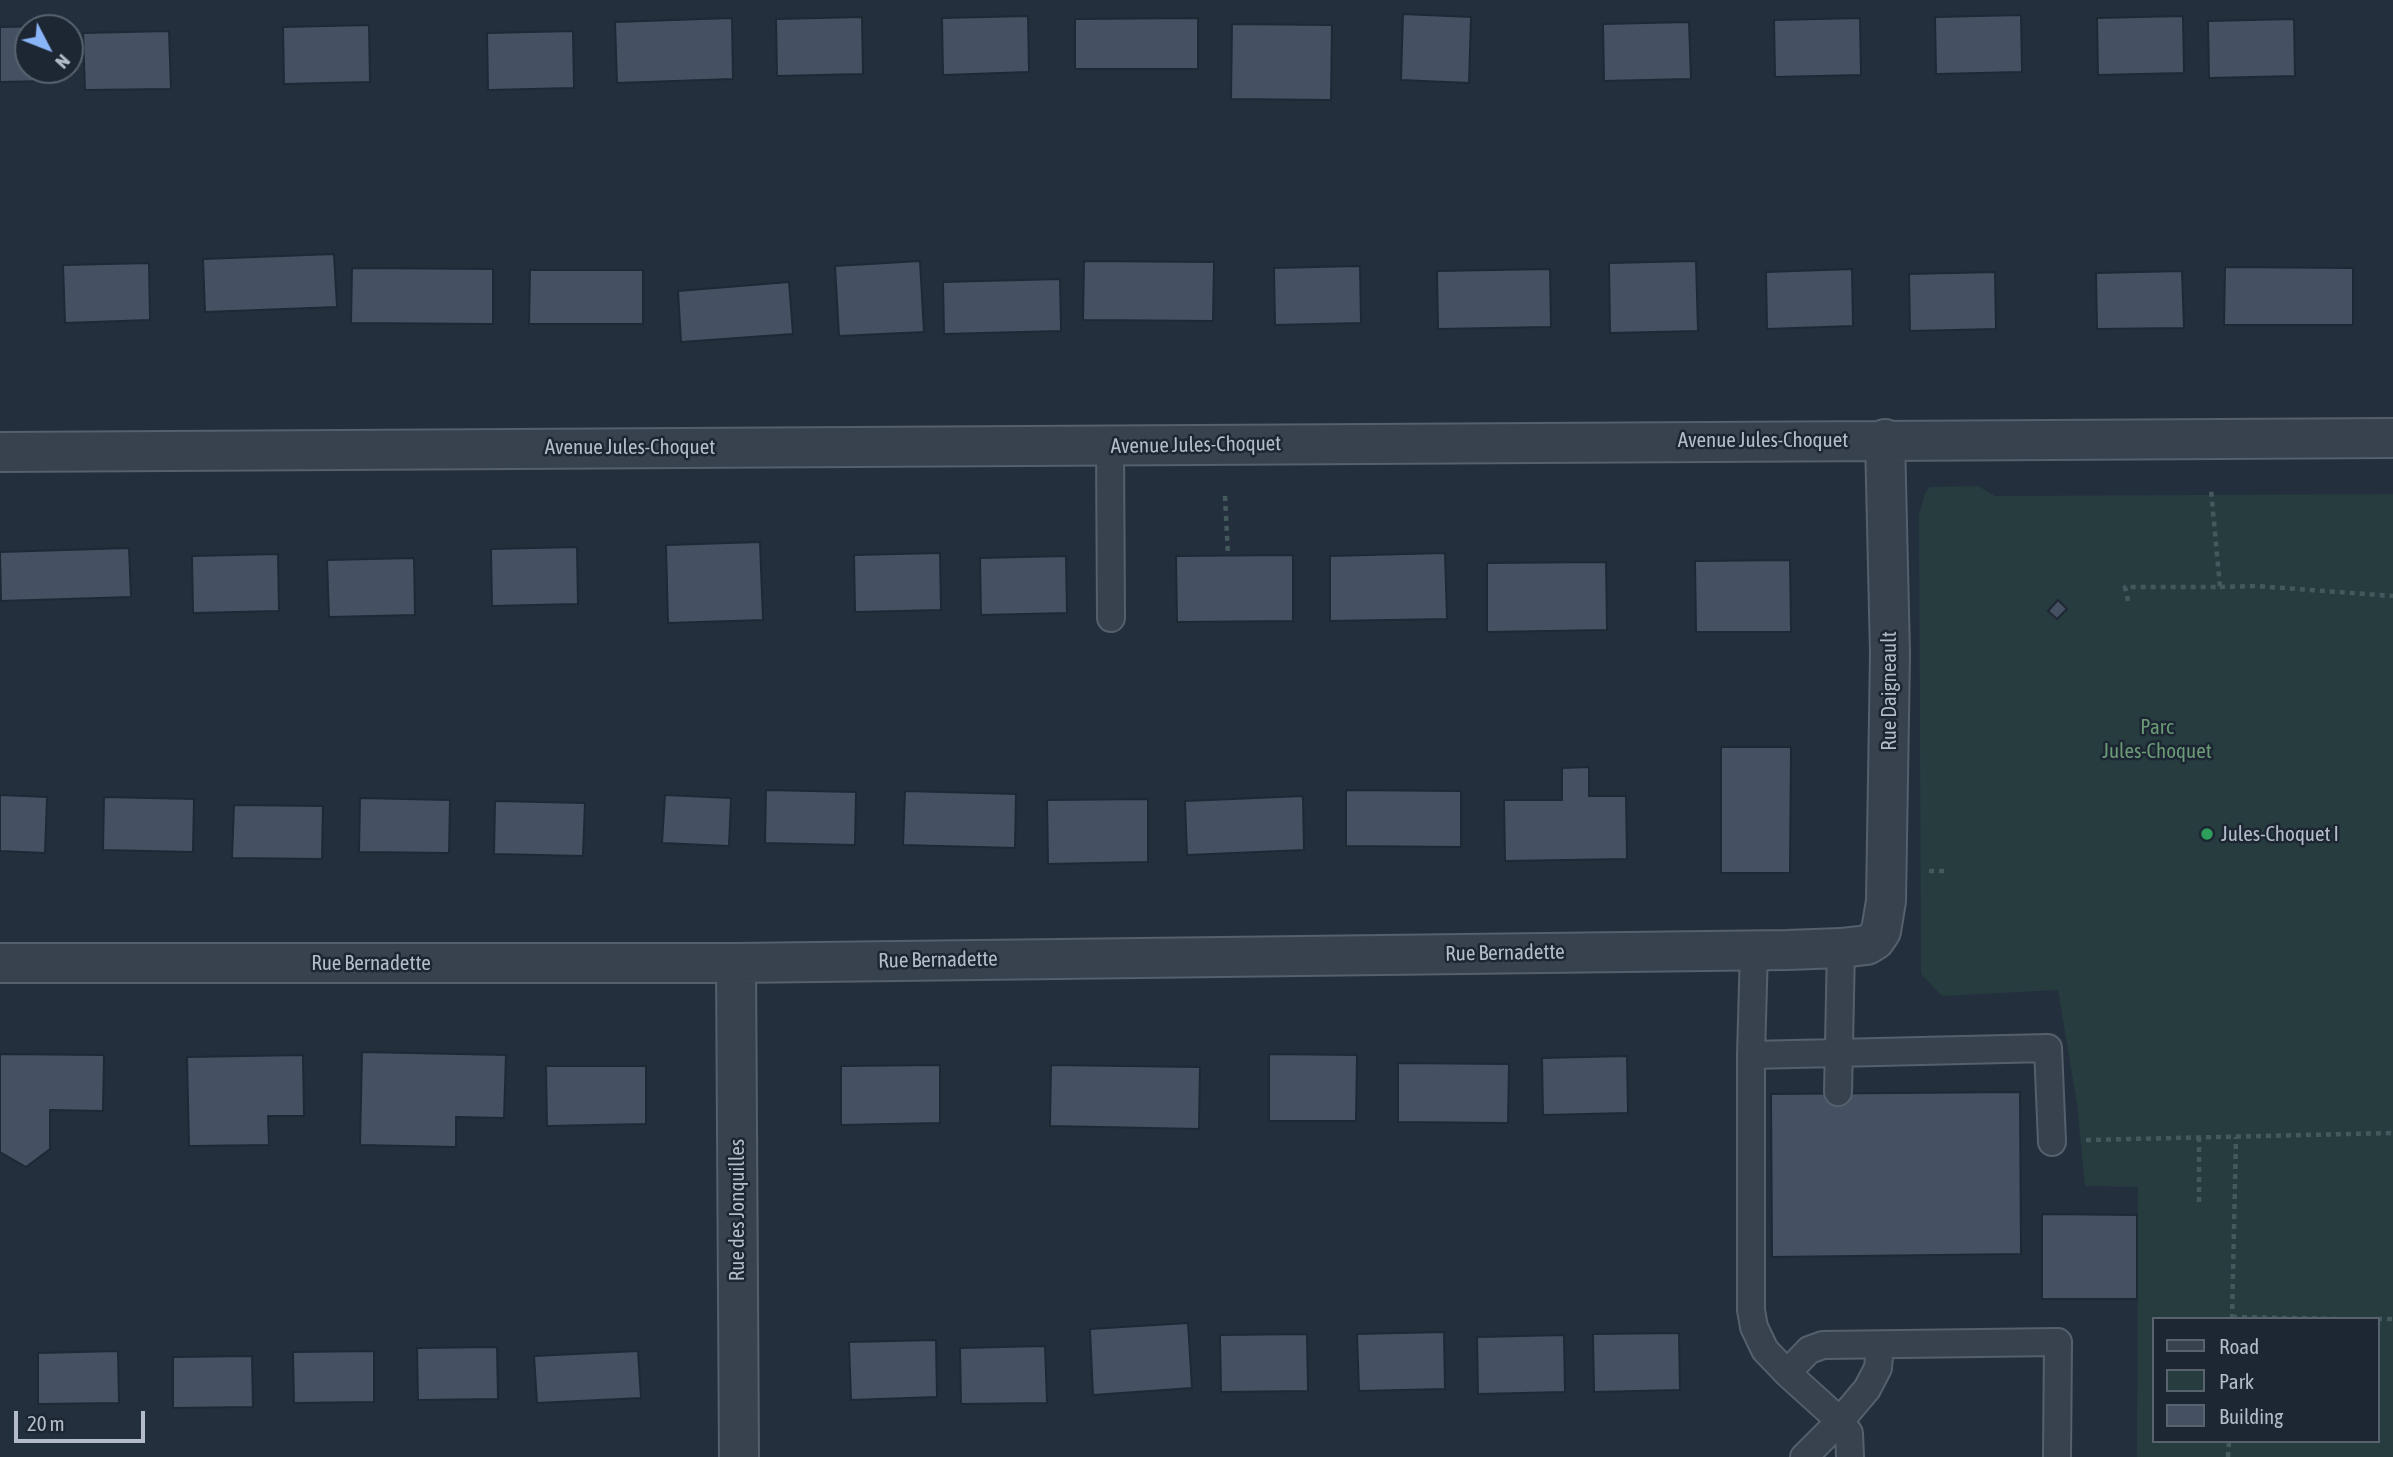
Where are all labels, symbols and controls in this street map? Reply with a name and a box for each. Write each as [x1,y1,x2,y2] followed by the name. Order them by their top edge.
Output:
[14,14,84,84] north arrow
[51,50,75,73] text: N
[1678,427,1848,453] street label: Avenue Jules-Choquet
[1110,431,1282,459] street label: Avenue Jules-Choquet
[545,434,715,460] street label: Avenue Jules-Choquet
[1876,631,1902,751] street label: Rue Daigneault
[2102,714,2212,764] park label: Parc Jules-Choquet
[2221,821,2339,847] place label: Jules-Choquet I
[2199,826,2215,842] marker: Jules-Choquet I
[1445,939,1565,967] street label: Rue Bernadette
[878,946,998,974] street label: Rue Bernadette
[311,950,431,976] street label: Rue Bernadette
[724,1139,750,1281] street label: Rue des Jonquilles
[2152,1317,2379,1443] legend
[2219,1334,2259,1358] text: Road
[2219,1369,2254,1393] text: Park
[18,1398,149,1442] scale bar
[2219,1404,2283,1428] text: Building
[27,1411,65,1435] text: 20 m

